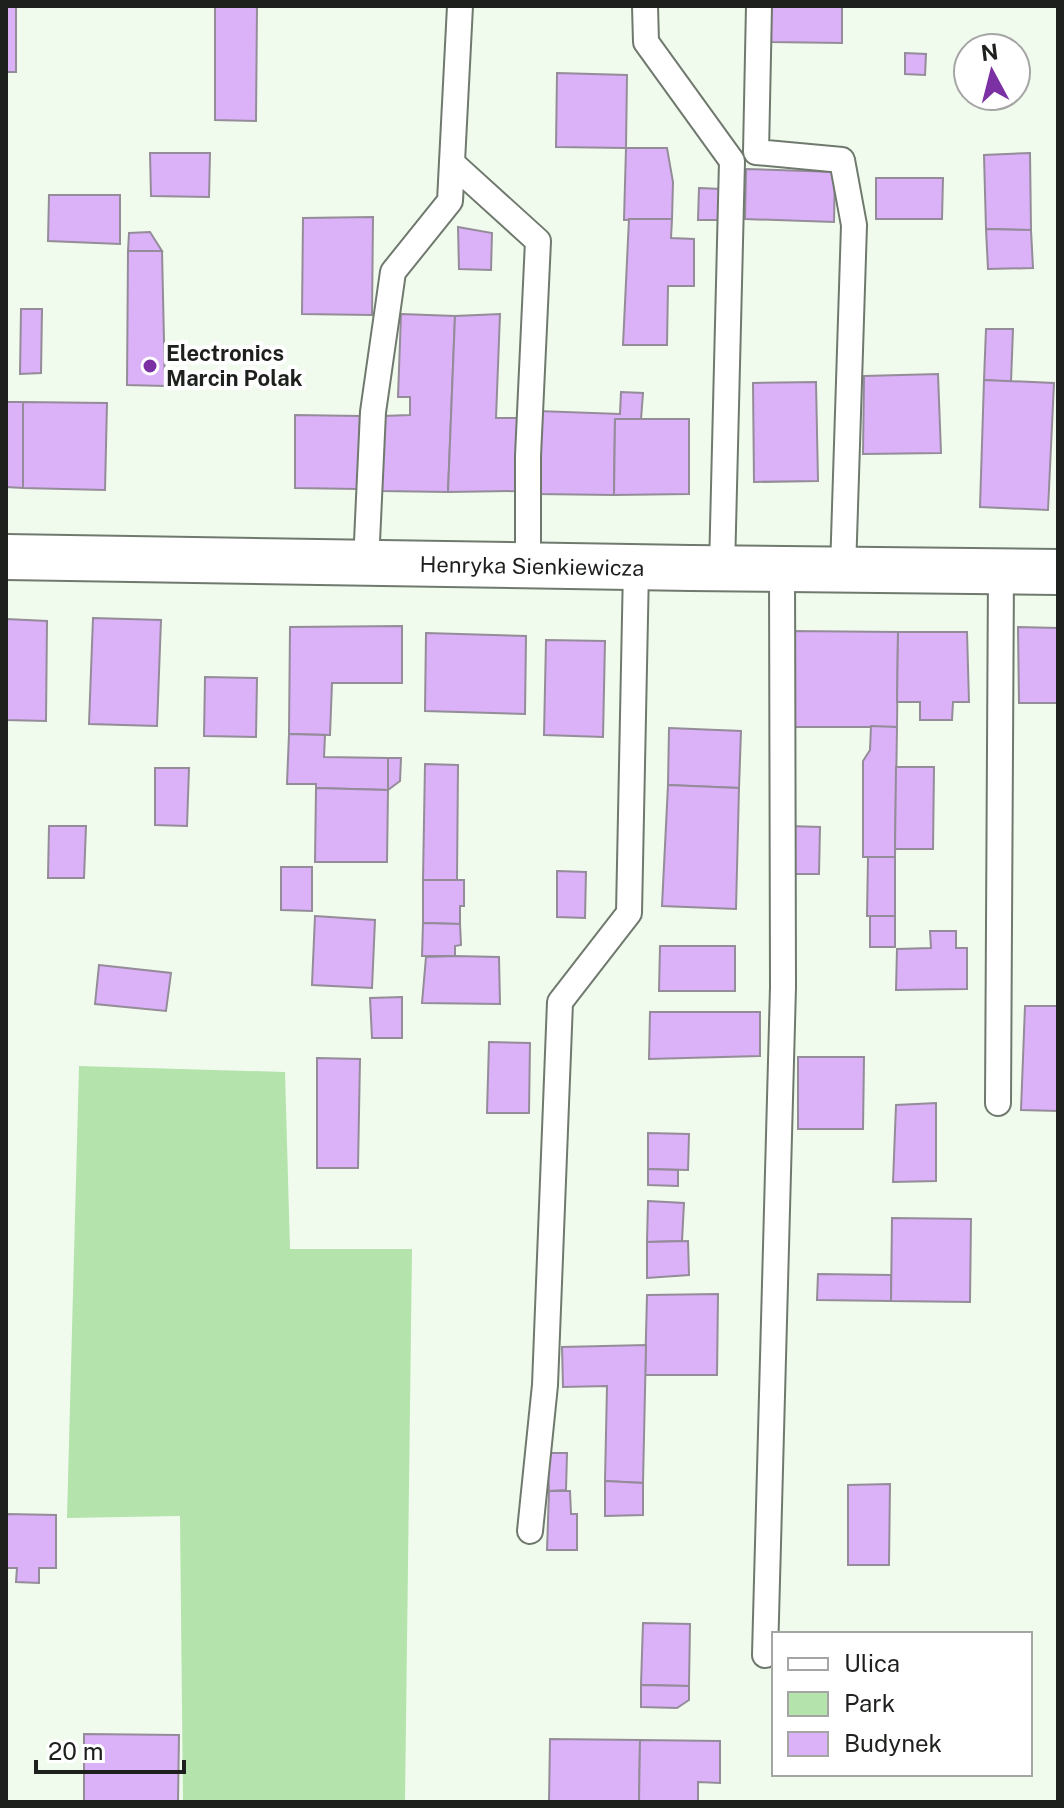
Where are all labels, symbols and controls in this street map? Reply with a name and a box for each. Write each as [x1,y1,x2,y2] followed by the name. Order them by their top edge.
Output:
[952,32,1032,112] north arrow
[979,38,1000,66] text: N
[166,340,303,391] place label: Electronics Marcin Polak
[141,357,159,375] marker: Electronics Marcin Polak
[419,551,645,581] street label: Henryka Sienkiewicza
[772,1632,1032,1776] legend
[844,1649,900,1677] text: Ulica
[844,1689,895,1717] text: Park
[36,1724,184,1774] scale bar
[844,1729,942,1757] text: Budynek
[48,1737,104,1765] text: 20 m

